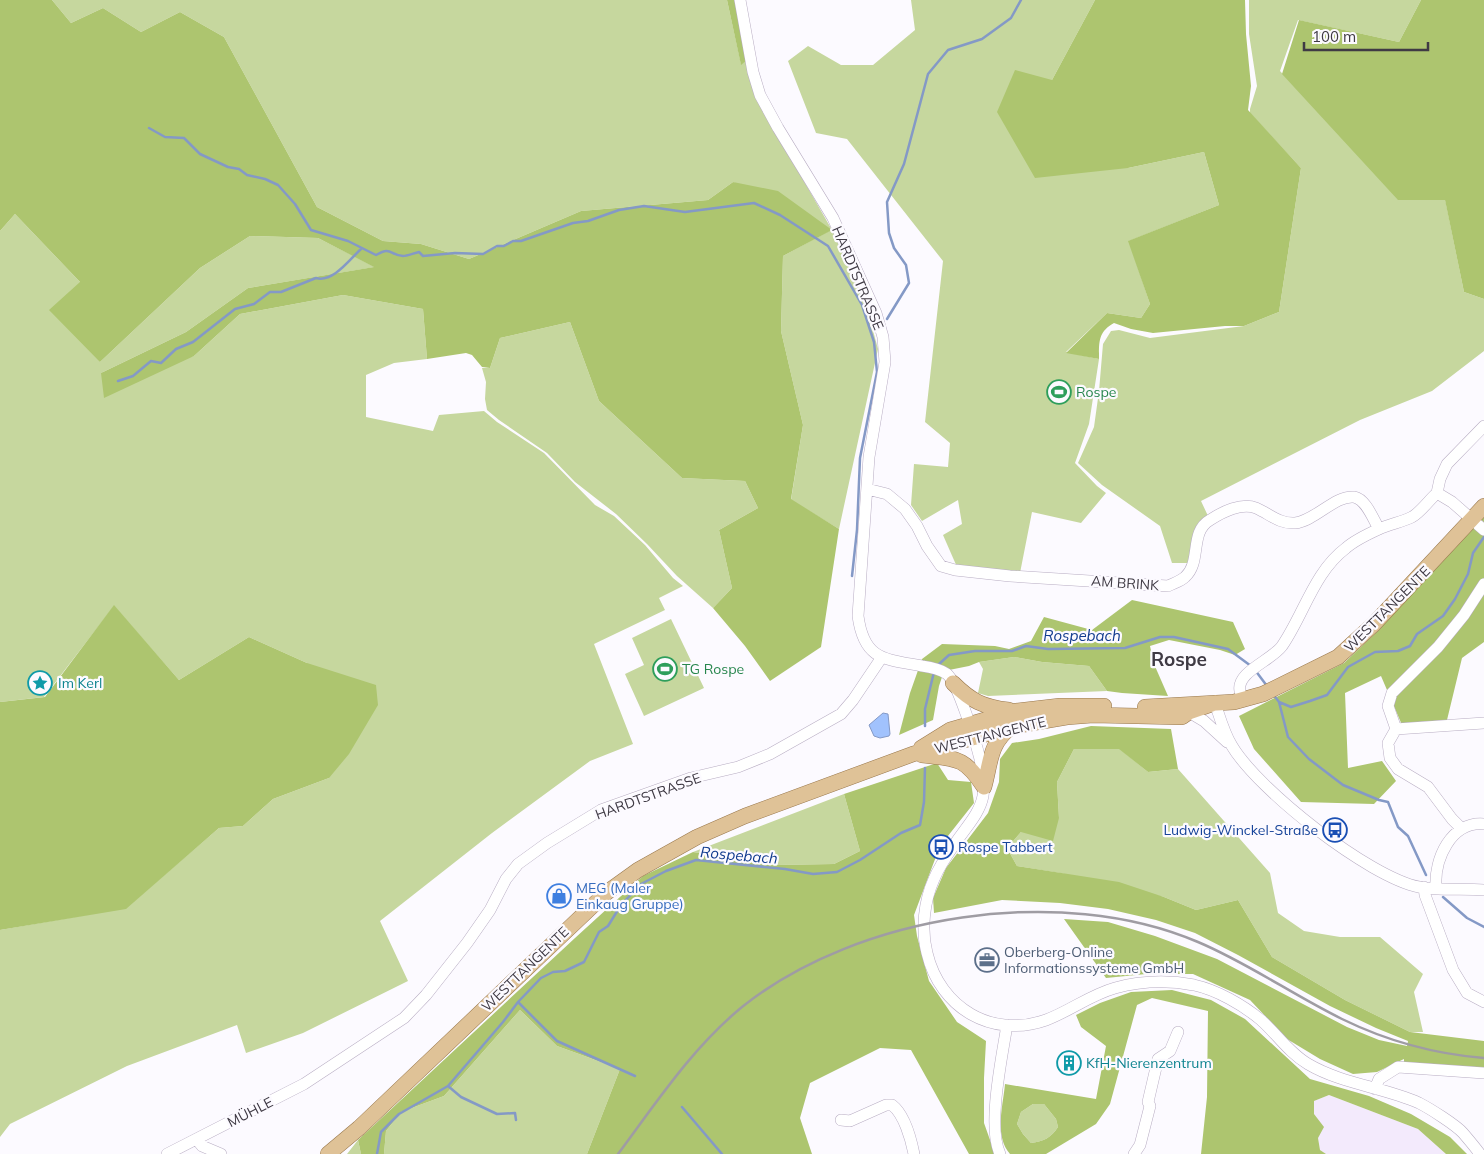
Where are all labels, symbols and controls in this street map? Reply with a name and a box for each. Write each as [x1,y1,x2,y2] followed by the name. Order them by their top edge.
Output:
[1304,20,1428,52] scale bar
[1312,27,1356,46] text: 100 m
[828,223,888,333] street label: HARDTSTRASSE
[1046,379,1072,405] sports icon: Rospe
[1076,383,1116,401] place label: Rospe
[1340,562,1434,656] street label: WESTTANGENTE
[1090,572,1161,594] street label: AM BRINK
[1043,626,1121,645] water label: Rospebach
[1151,647,1207,671] district label: Rospe
[652,656,678,682] sports icon: TG Rospe
[682,660,744,678] place label: TG Rospe
[27,670,53,696] place icon: Im Kerl
[58,674,102,692] place label: Im Kerl
[932,712,1048,758] street label: WESTTANGENTE
[593,769,703,823] street label: HARDTSTRASSE
[1322,817,1348,843] bus stop icon: Ludwig-Winckel-Straße
[1164,821,1318,839] place label: Ludwig-Winckel-Straße
[928,834,954,860] bus stop icon: Rospe Tabbert
[958,838,1053,856] place label: Rospe Tabbert
[700,842,779,868] water label: Rospebach
[576,879,684,913] place label: MEG (Maler Einkaug Gruppe)
[546,883,572,909] shop icon: MEG (Maler Einkaug Gruppe)
[478,923,572,1015] street label: WESTTANGENTE
[1004,943,1184,977] place label: Oberberg-Online Informationssysteme GmbH
[974,947,1000,973] office icon: Oberberg-Online Informationssysteme GmbH
[1056,1050,1082,1076] building icon: KfH-Nierenzentrum
[1086,1054,1212,1072] place label: KfH-Nierenzentrum
[224,1093,276,1131] street label: MÜHLE

